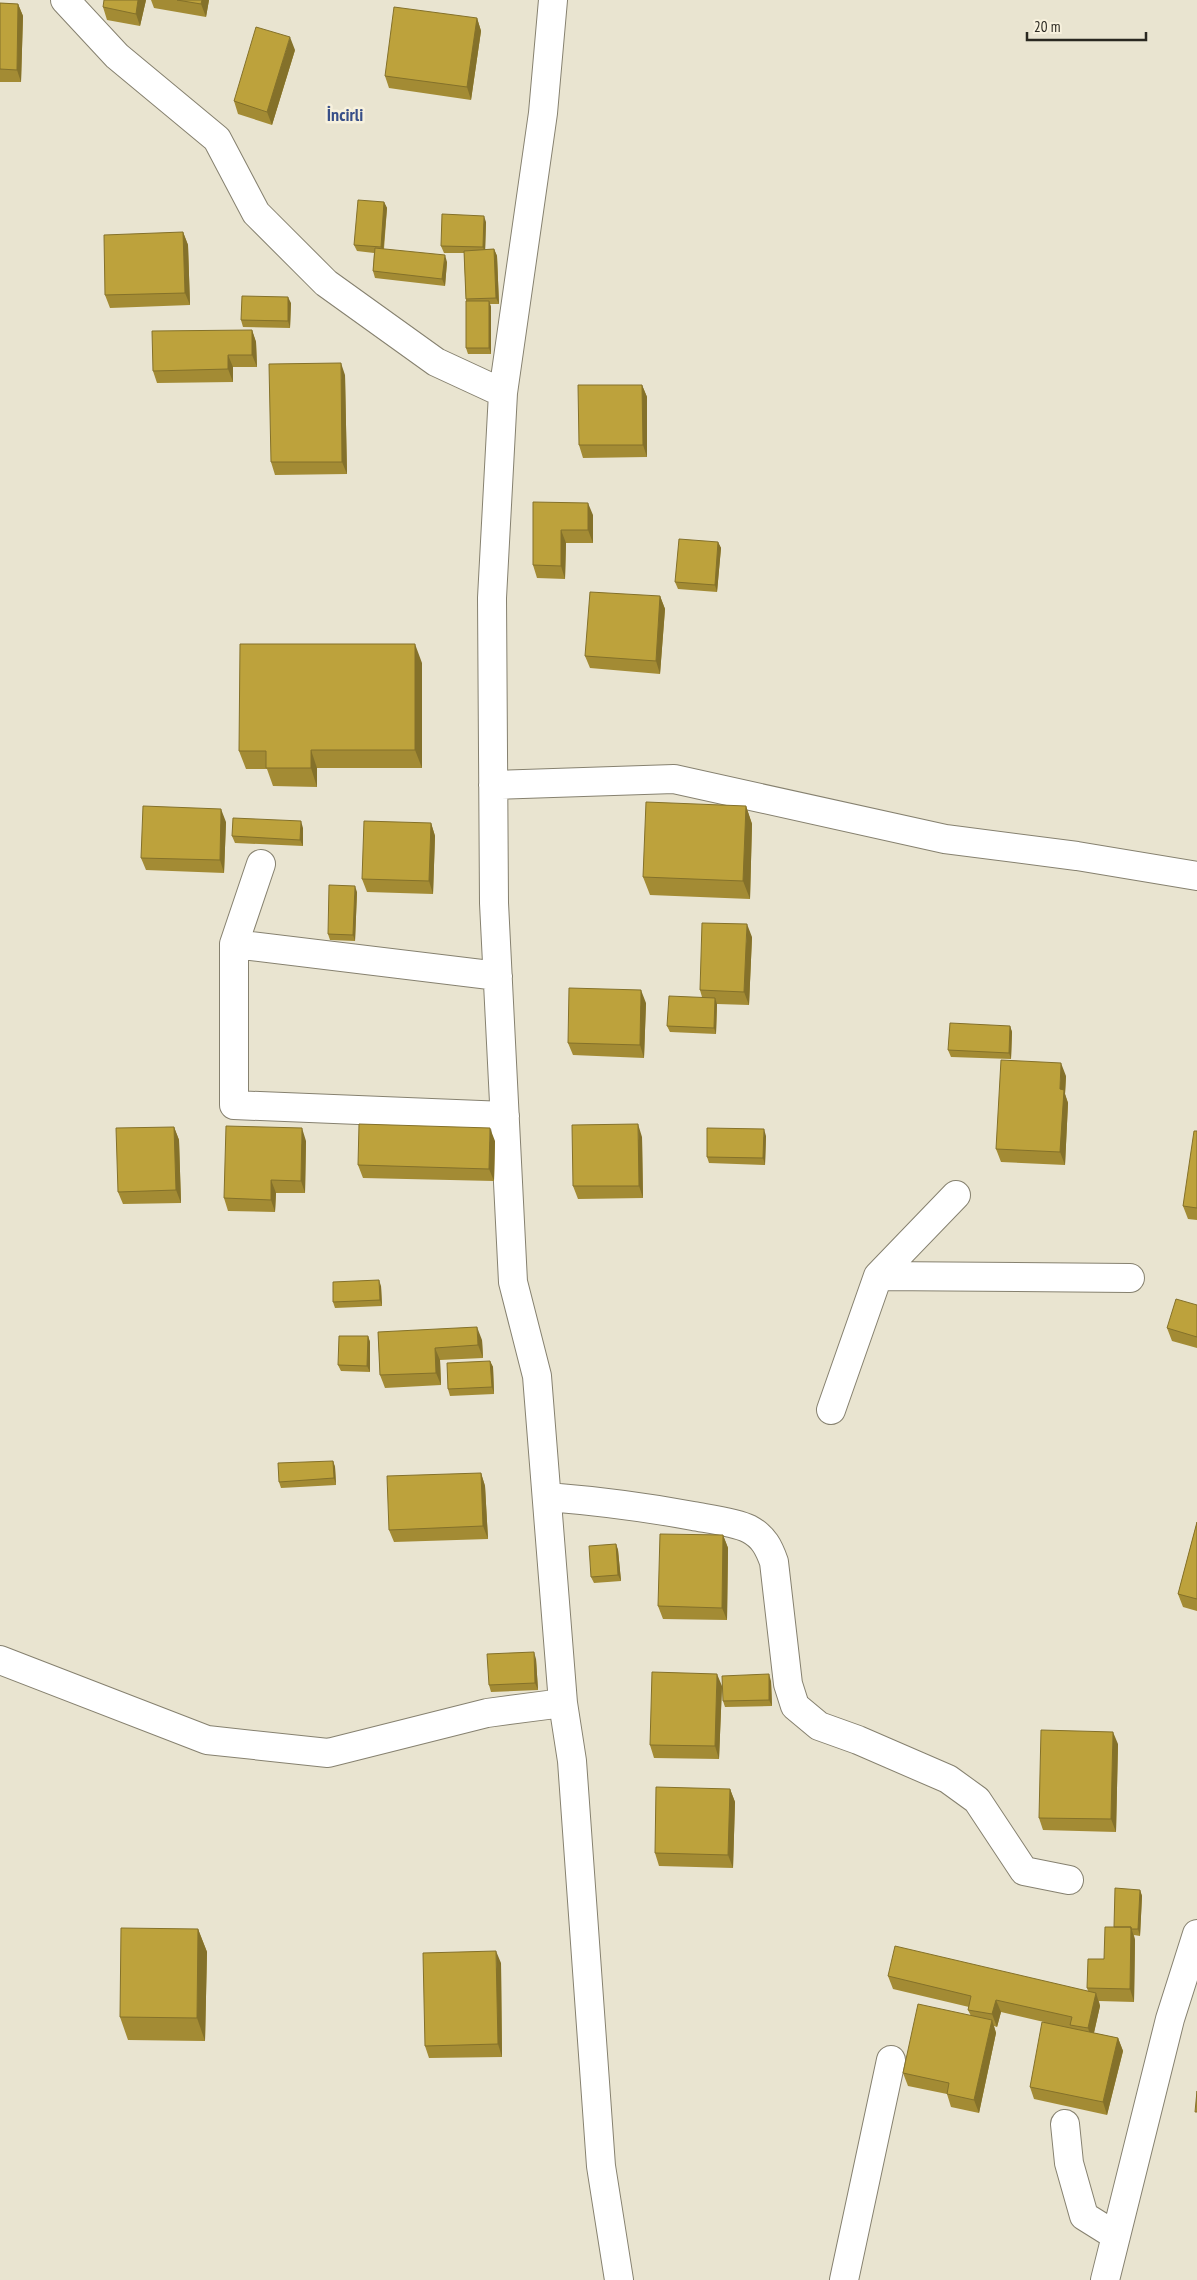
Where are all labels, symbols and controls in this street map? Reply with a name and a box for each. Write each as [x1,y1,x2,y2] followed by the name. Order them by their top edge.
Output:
[1027,10,1146,42] scale bar
[1034,17,1060,36] text: 20 m
[327,103,363,126] district label: İncirli

